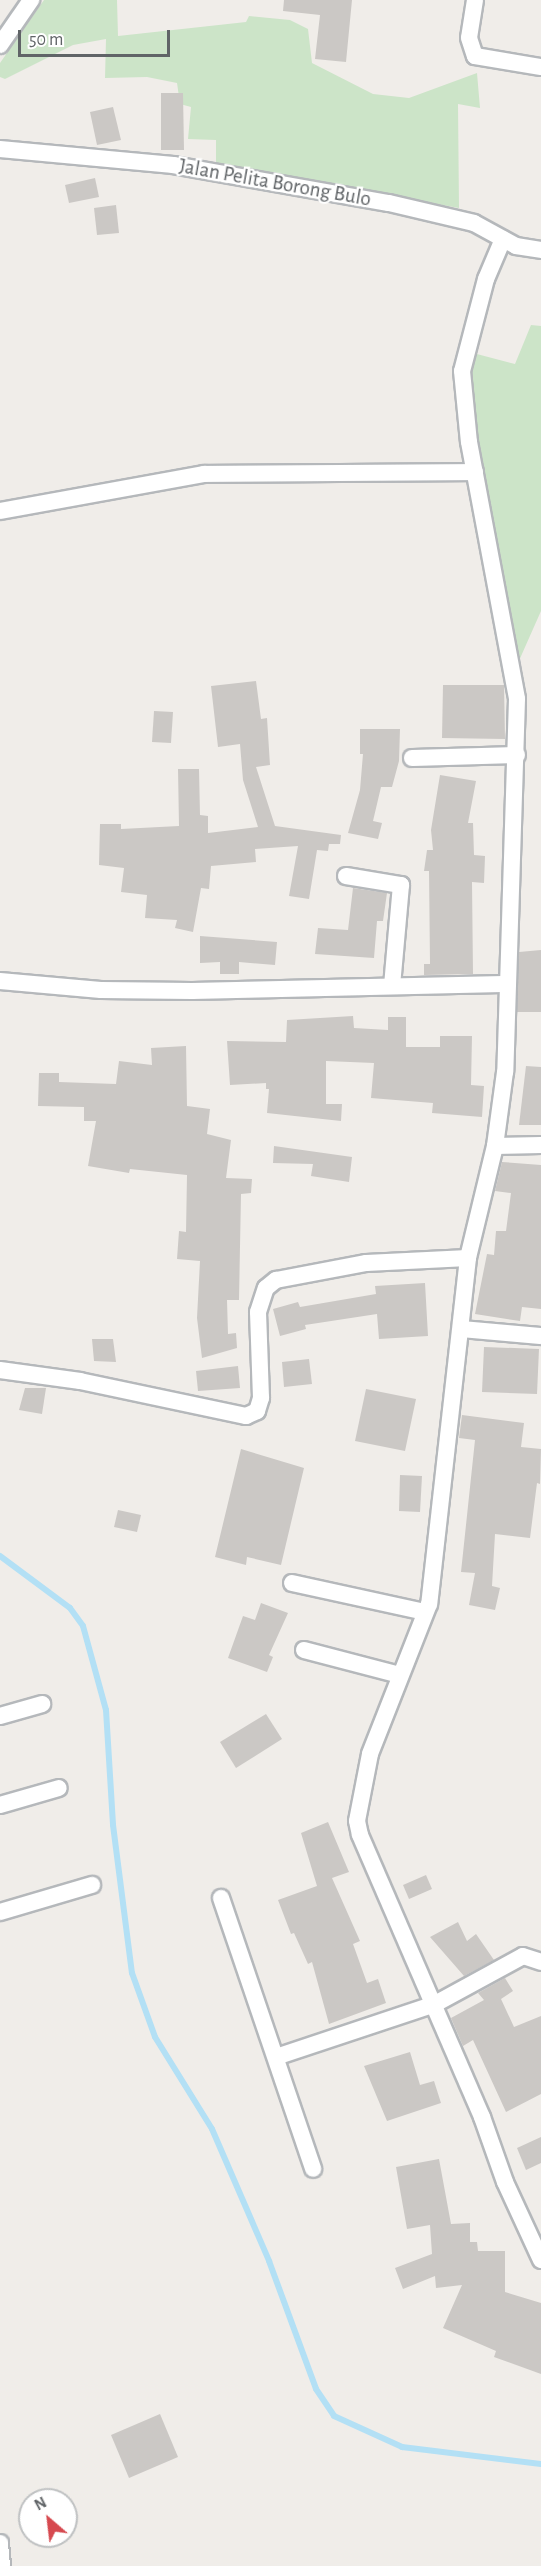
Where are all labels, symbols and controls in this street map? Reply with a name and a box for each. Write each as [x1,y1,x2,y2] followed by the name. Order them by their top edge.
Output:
[21,18,172,56] scale bar
[29,31,63,49] text: 50 m
[177,154,373,212] street label: Jalan Pelita Borong Bulo
[18,2488,78,2548] north arrow
[32,2494,49,2514] text: N

